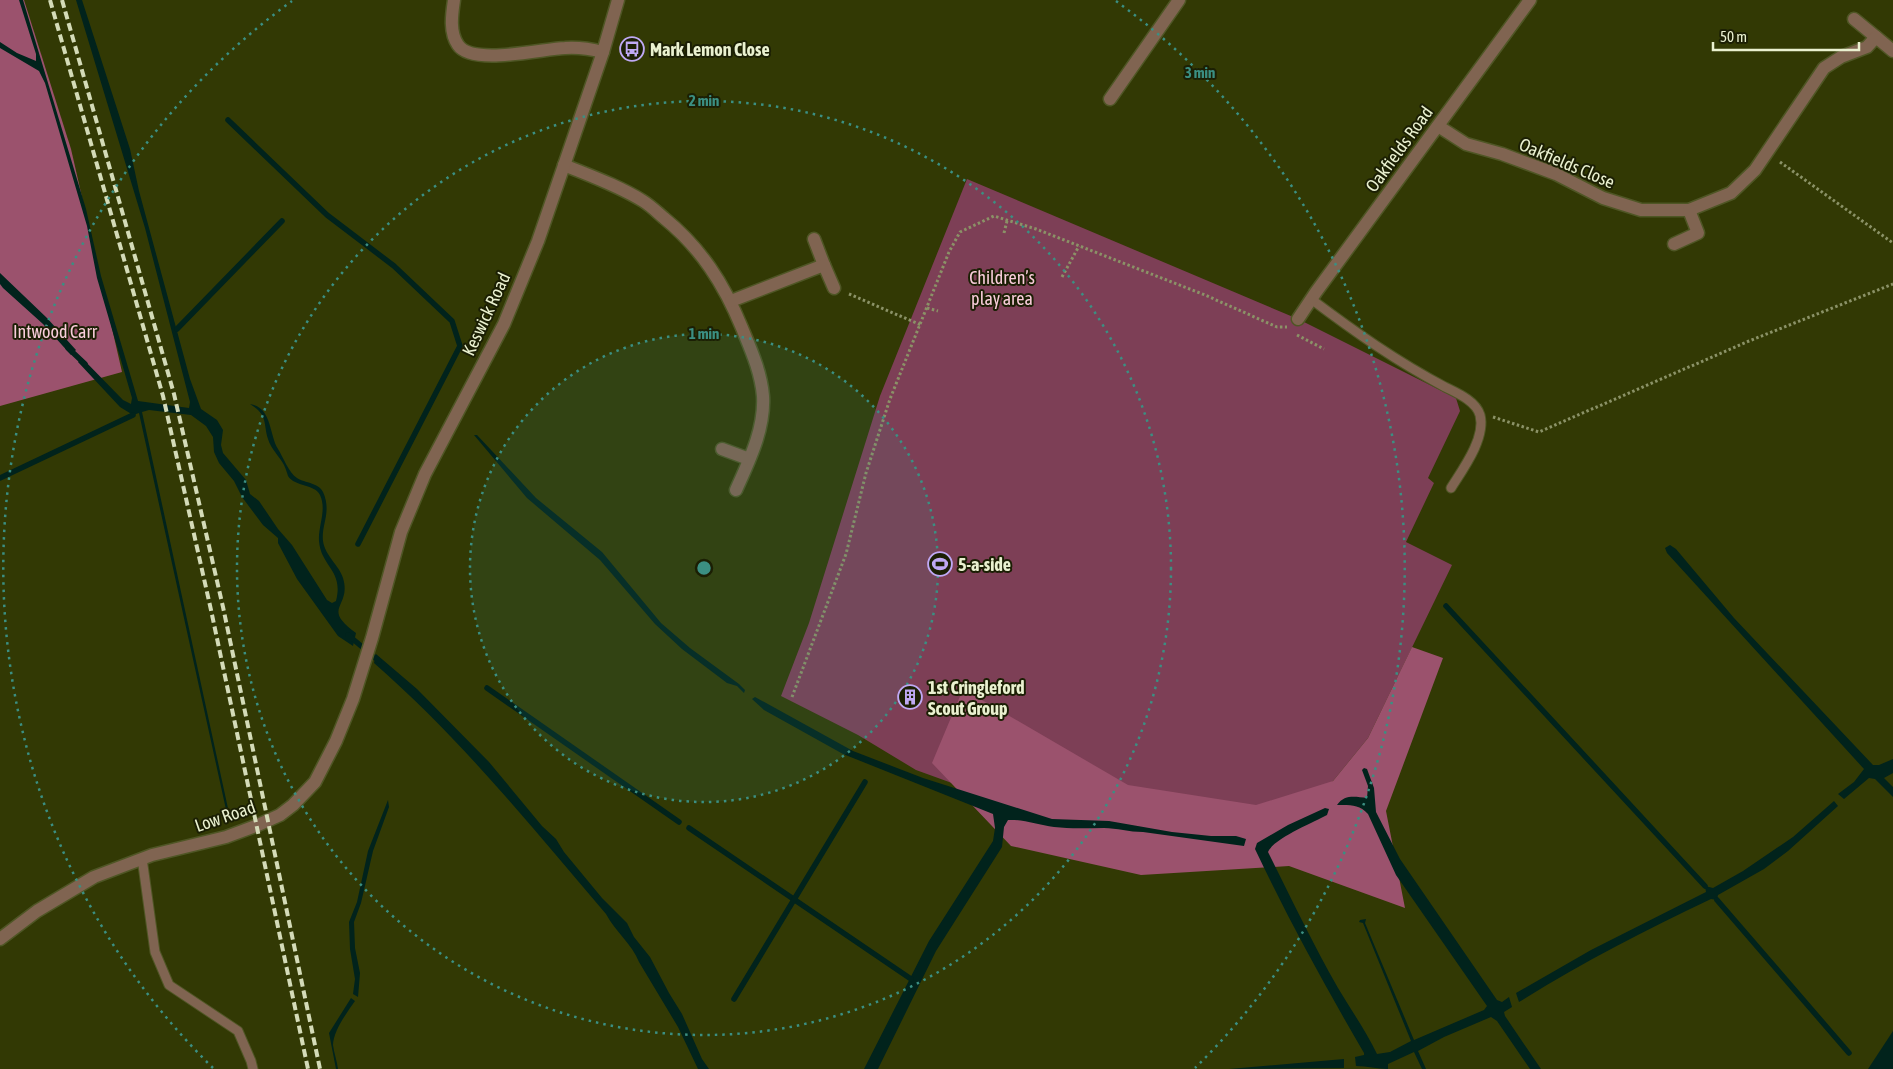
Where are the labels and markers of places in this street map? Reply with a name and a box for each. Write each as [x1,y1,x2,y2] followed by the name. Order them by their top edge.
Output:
[619,36,645,62] bus stop icon: Mark Lemon Close
[650,39,770,60] place label: Mark Lemon Close
[927,551,953,577] sports icon: 5-a-side
[958,554,1011,575] place label: 5-a-side
[695,559,713,577] centre of rings
[928,677,1025,719] place label: 1st Cringleford Scout Group
[897,684,923,710] building icon: 1st Cringleford Scout Group

